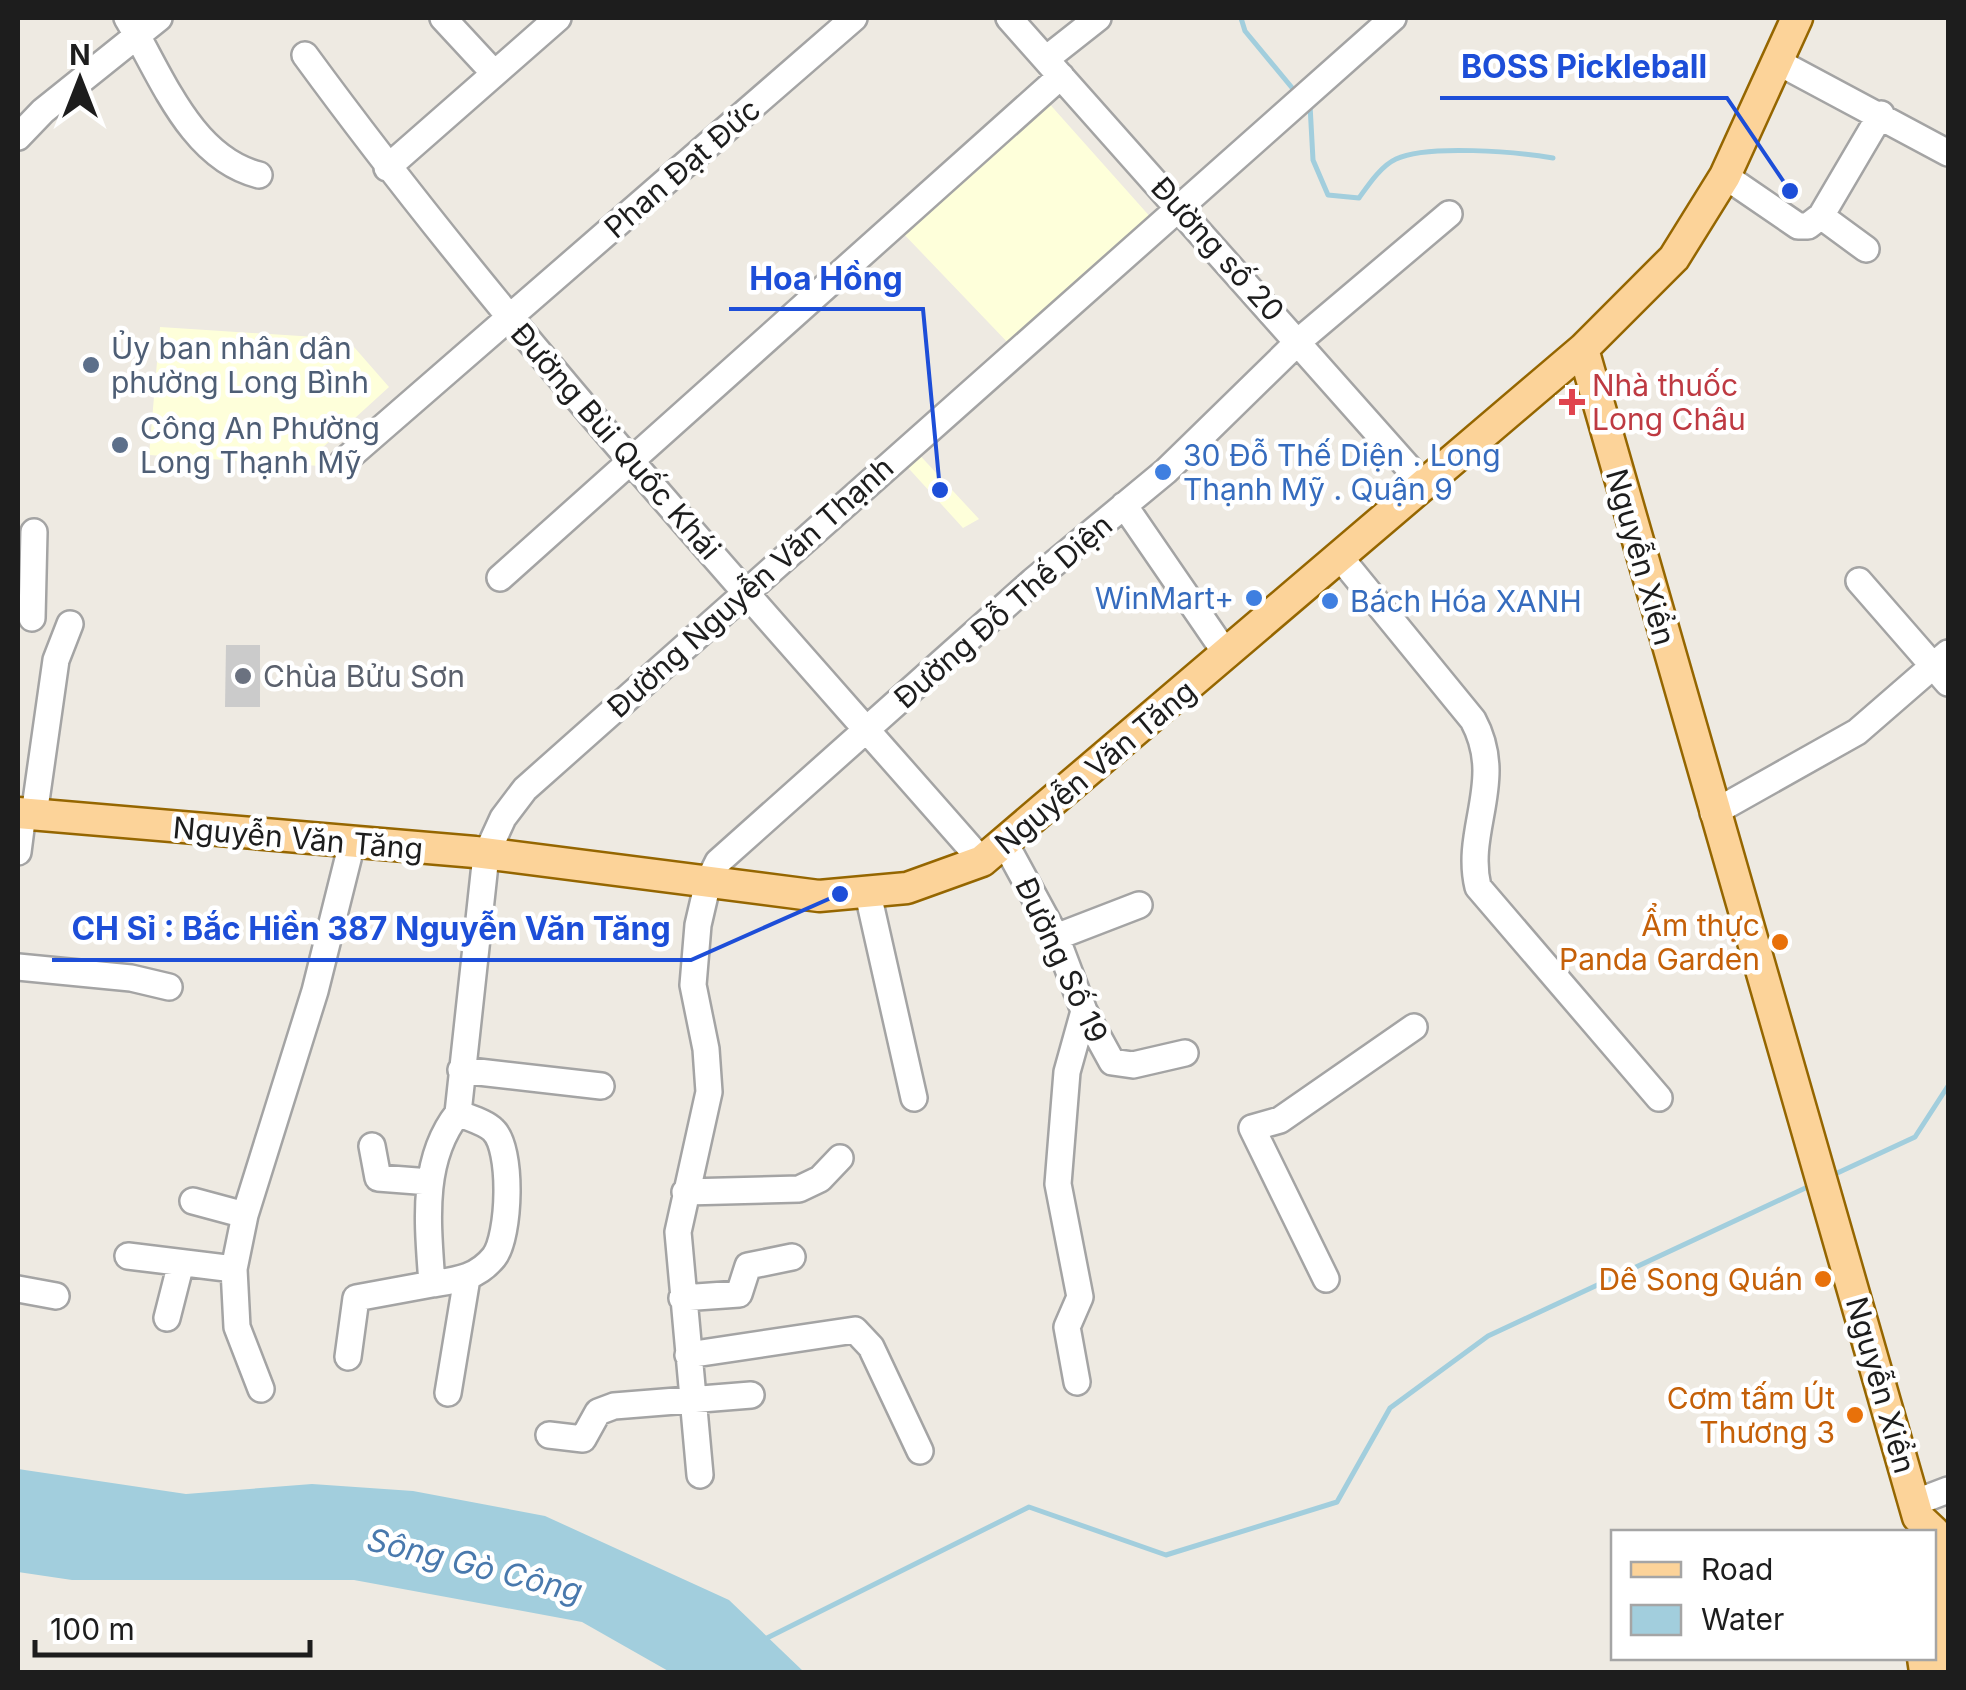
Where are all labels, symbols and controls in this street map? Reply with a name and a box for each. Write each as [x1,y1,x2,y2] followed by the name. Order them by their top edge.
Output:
[30,30,130,130] north arrow
[1440,36,1727,98] callout: BOSS Pickleball
[69,38,91,72] text: N
[1461,47,1707,86] text: BOSS Pickleball
[597,91,767,245] street label: Phan Đạt Đức
[1144,170,1292,328] street label: Đường số 20
[729,247,923,309] callout: Hoa Hồng
[749,259,903,298] text: Hoa Hồng
[504,316,728,566] street label: Đường Bùi Quốc Khái
[111,330,369,400] place label: Ủy ban nhân dân phường Long Bình
[80,354,102,376] marker: Ủy ban nhân dân phường Long Bình
[1592,367,1746,437] place label: Nhà thuốc Long Châu
[1561,391,1583,413] marker: Nhà thuốc Long Châu
[140,410,380,480] place label: Công An Phường Long Thạnh Mỹ
[109,434,131,456] marker: Công An Phường Long Thạnh Mỹ
[1183,437,1501,507] place label: 30 Đỗ Thế Diện . Long Thạnh Mỹ . Quận 9
[600,449,900,725] street label: Đường Nguyễn Văn Thạnh
[1152,461,1174,483] marker: 30 Đỗ Thế Diện . Long Thạnh Mỹ . Quận 9
[1599,465,1683,649] street label: Nguyễn Xiển
[887,507,1119,715] street label: Đường Đỗ Thế Diện
[1095,580,1234,616] place label: WinMart+
[1350,583,1582,619] place label: Bách Hóa XANH
[1243,587,1265,609] marker: WinMart+
[1319,590,1341,612] marker: Bách Hóa XANH
[263,658,465,694] place label: Chùa Bửu Sơn
[232,665,254,687] marker: Chùa Bửu Sơn
[987,673,1203,861] street label: Nguyễn Văn Tăng
[171,809,425,867] street label: Nguyễn Văn Tăng
[1008,872,1116,1048] street label: Đường Số 19
[52,898,691,960] callout: CH Sỉ : Bắc Hiền 387 Nguyễn Văn Tăng
[1559,903,1760,977] place label: Ẩm thực Panda Garden
[71,909,671,948] text: CH Sỉ : Bắc Hiền 387 Nguyễn Văn Tăng
[1769,931,1791,953] marker: Ẩm thực Panda Garden
[1598,1261,1803,1297] place label: Dê Song Quán
[1812,1268,1834,1290] marker: Dê Song Quán
[1839,1293,1923,1477] street label: Nguyễn Xiển
[1667,1380,1835,1450] place label: Cơm tấm Út Thương 3
[1844,1404,1866,1426] marker: Cơm tấm Út Thương 3
[363,1519,587,1611] water label: Sông Gò Công
[1611,1530,1936,1660] legend
[1701,1551,1773,1587] text: Road
[35,1595,310,1657] scale bar
[1701,1601,1784,1637] text: Water
[50,1611,135,1647] text: 100 m

